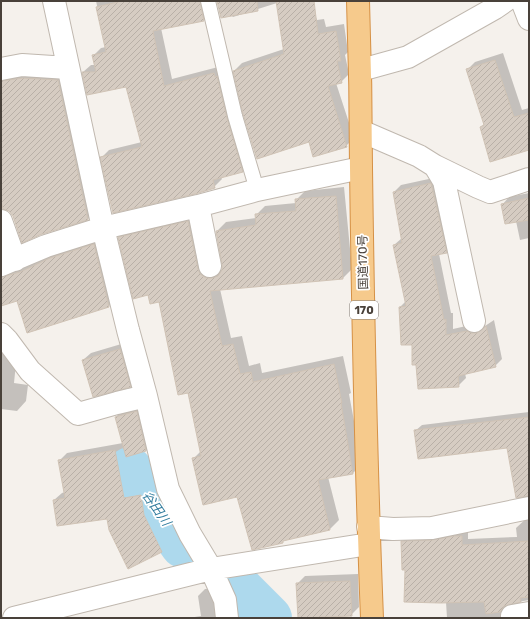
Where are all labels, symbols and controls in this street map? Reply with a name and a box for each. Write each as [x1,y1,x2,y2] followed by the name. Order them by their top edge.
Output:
[356,234,370,290] street label: 国道170号
[350,301,378,319] road number: 170
[139,488,175,530] water label: 谷田川

